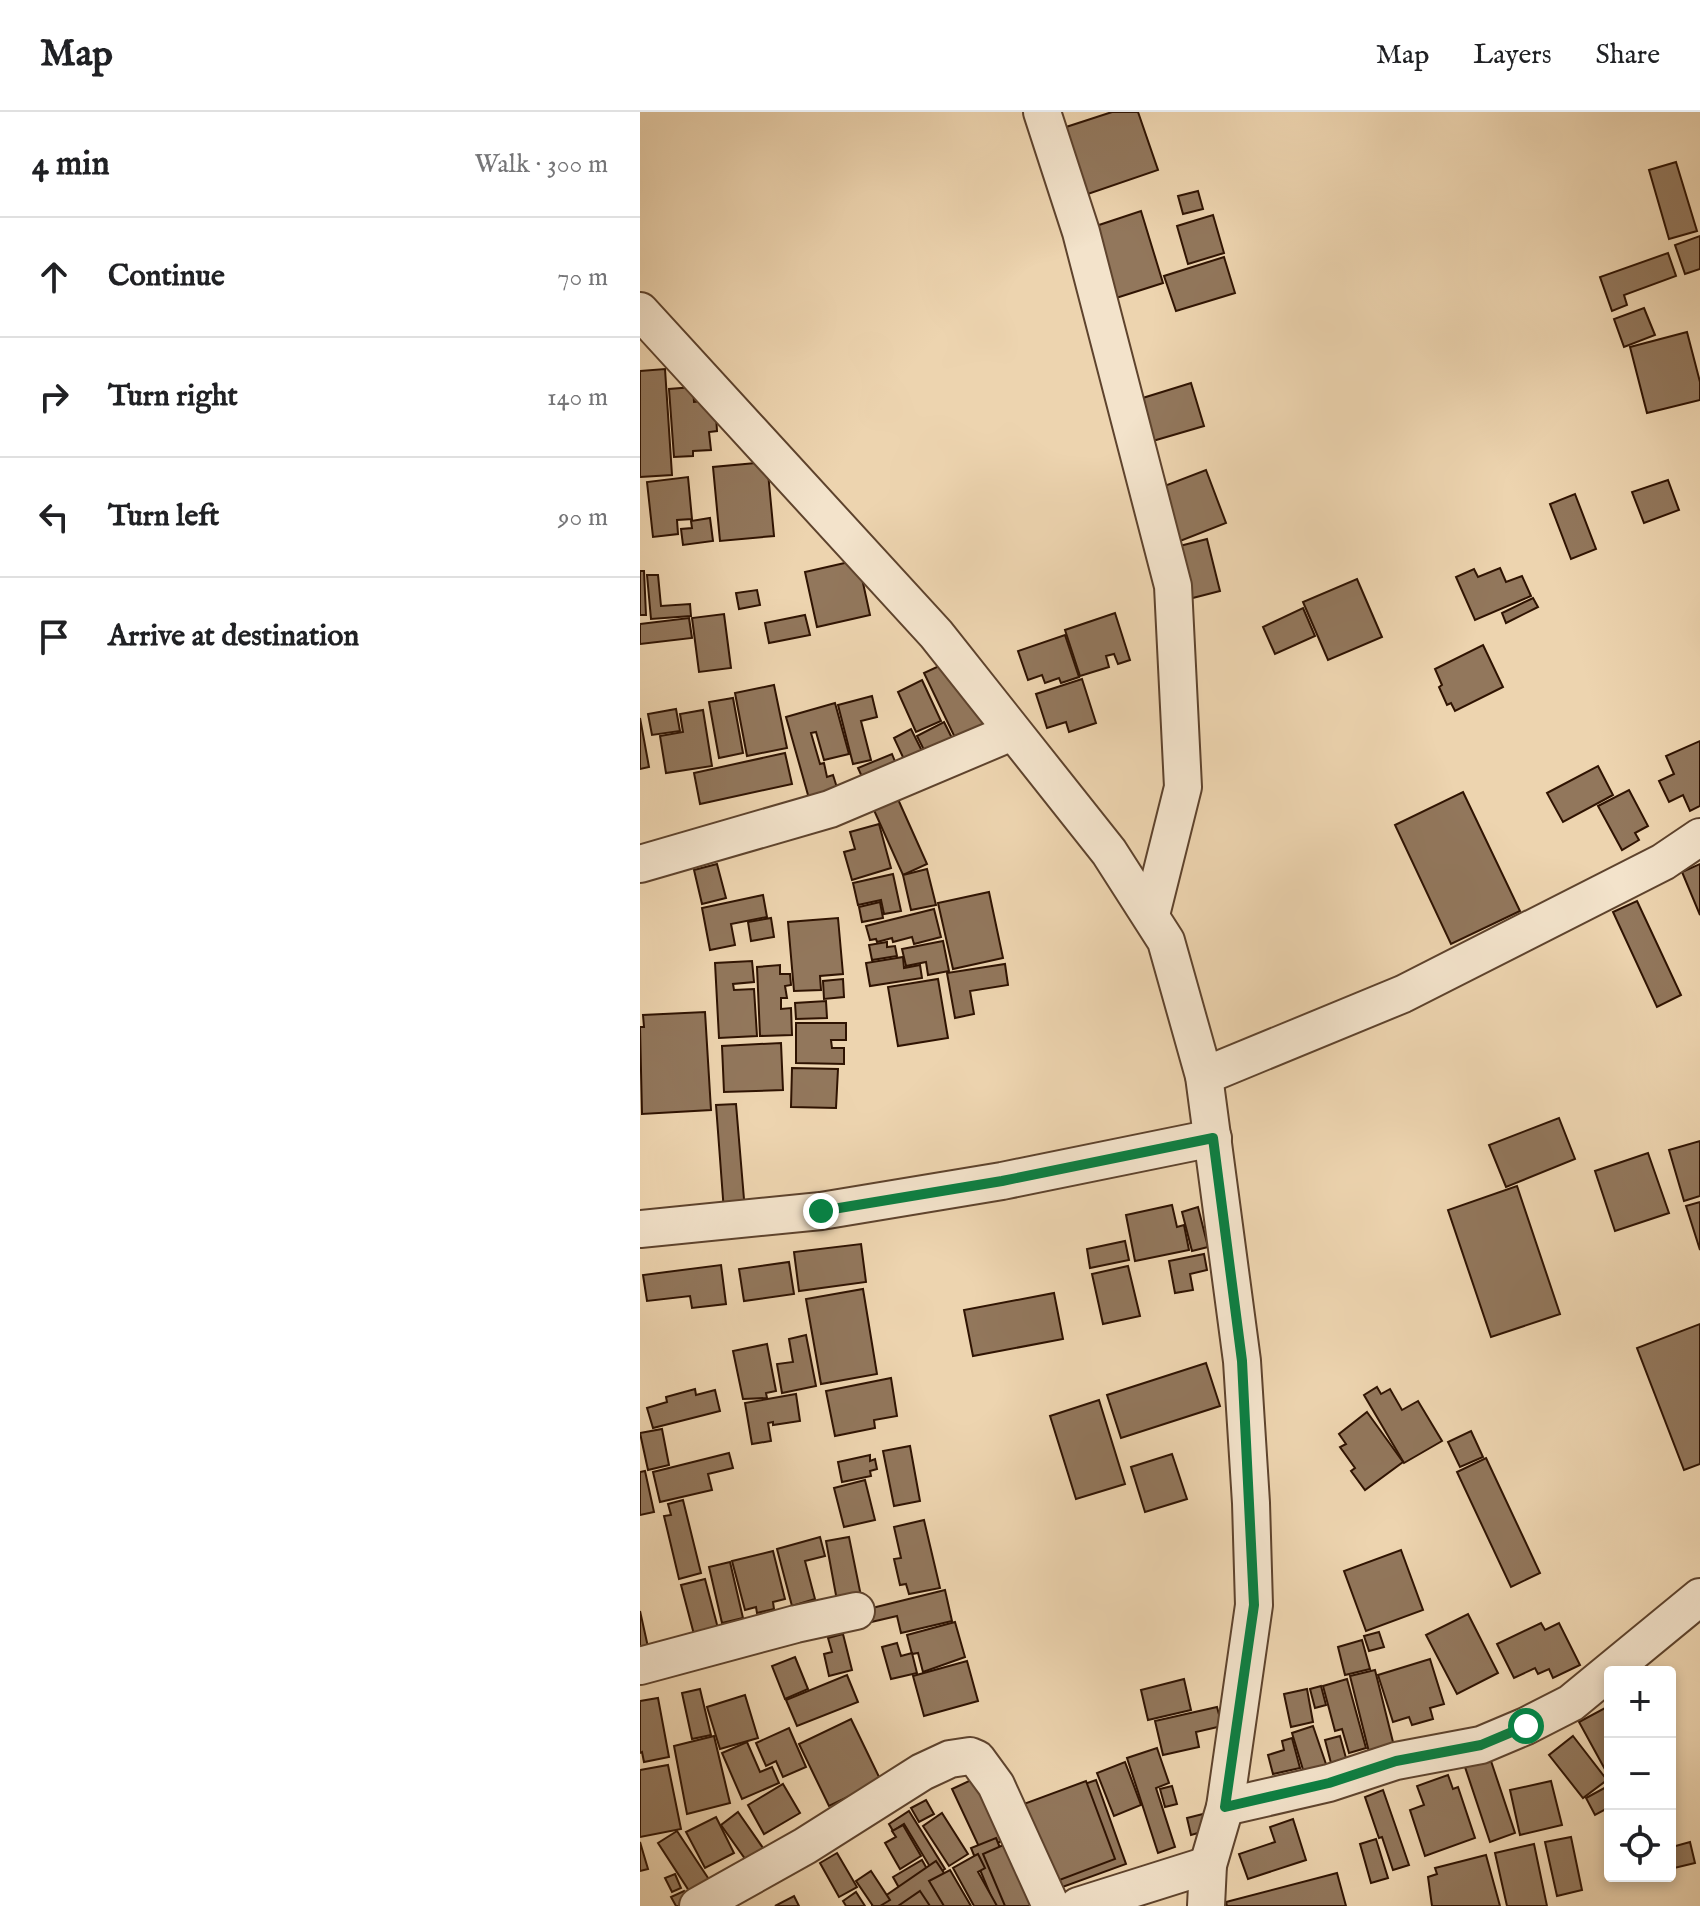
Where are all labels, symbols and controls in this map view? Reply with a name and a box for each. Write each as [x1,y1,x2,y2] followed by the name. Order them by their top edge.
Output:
[40,31,113,79] text: Map
[1376,38,1429,73] text: Map
[1473,38,1552,73] text: Layers
[1596,38,1660,73] text: Share
[32,143,110,186] text: 4 min
[474,148,608,181] text: Walk · 300 m
[32,255,76,299] icon: ahead
[108,258,225,296] text: Continue
[557,261,608,294] text: 70 m
[32,375,76,419] icon: right
[108,378,238,416] text: Turn right
[547,381,608,414] text: 140 m
[32,495,76,539] icon: left
[108,498,219,536] text: Turn left
[558,501,608,534] text: 90 m
[32,615,76,659] icon: arrive
[108,618,359,656] text: Arrive at destination
[803,1193,839,1229] route end
[1604,1666,1676,1882] map controls
[1604,1666,1676,1738] button: +
[1508,1708,1544,1744] route start
[1604,1738,1676,1810] button: −
[1604,1810,1676,1882] button: locate

